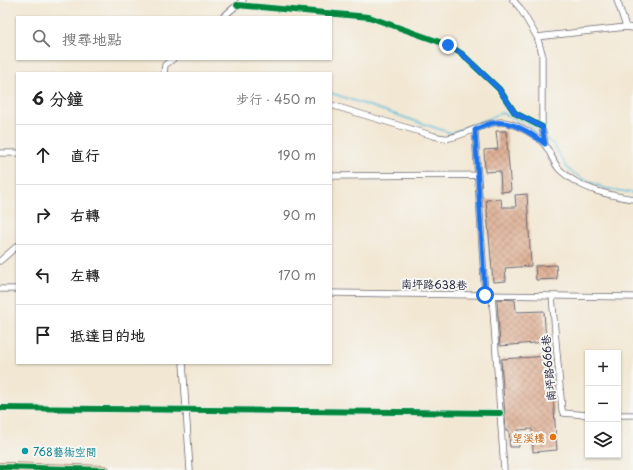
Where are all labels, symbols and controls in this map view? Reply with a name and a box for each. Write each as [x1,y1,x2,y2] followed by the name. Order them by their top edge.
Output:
[16,16,332,60] search box
[30,27,52,49] icon: search
[62,27,122,50] text: 搜尋地點
[439,36,457,54] route end
[32,85,83,111] text: 6 分鐘
[236,89,316,108] text: 步行 · 450 m
[70,143,100,166] text: 直行
[32,144,54,166] icon: ahead
[277,145,316,164] text: 190 m
[70,203,100,226] text: 右轉
[32,204,54,226] icon: right
[283,205,316,224] text: 90 m
[70,263,100,286] text: 左轉
[32,264,54,286] icon: left
[278,265,316,284] text: 170 m
[401,275,467,293] street label: 南坪路638巷
[476,286,494,304] route start
[70,323,145,346] text: 抵達目的地
[32,324,54,346] icon: arrive
[537,334,559,402] street label: 南坪路666巷
[585,350,621,458] map controls
[585,350,621,386] button: +
[585,386,621,422] button: −
[585,422,621,458] button: layers
[512,429,545,446] place label: 望溪樓
[548,432,558,442] marker: 望溪樓
[33,443,97,460] place label: 768藝術空間
[20,446,30,456] marker: 768藝術空間

